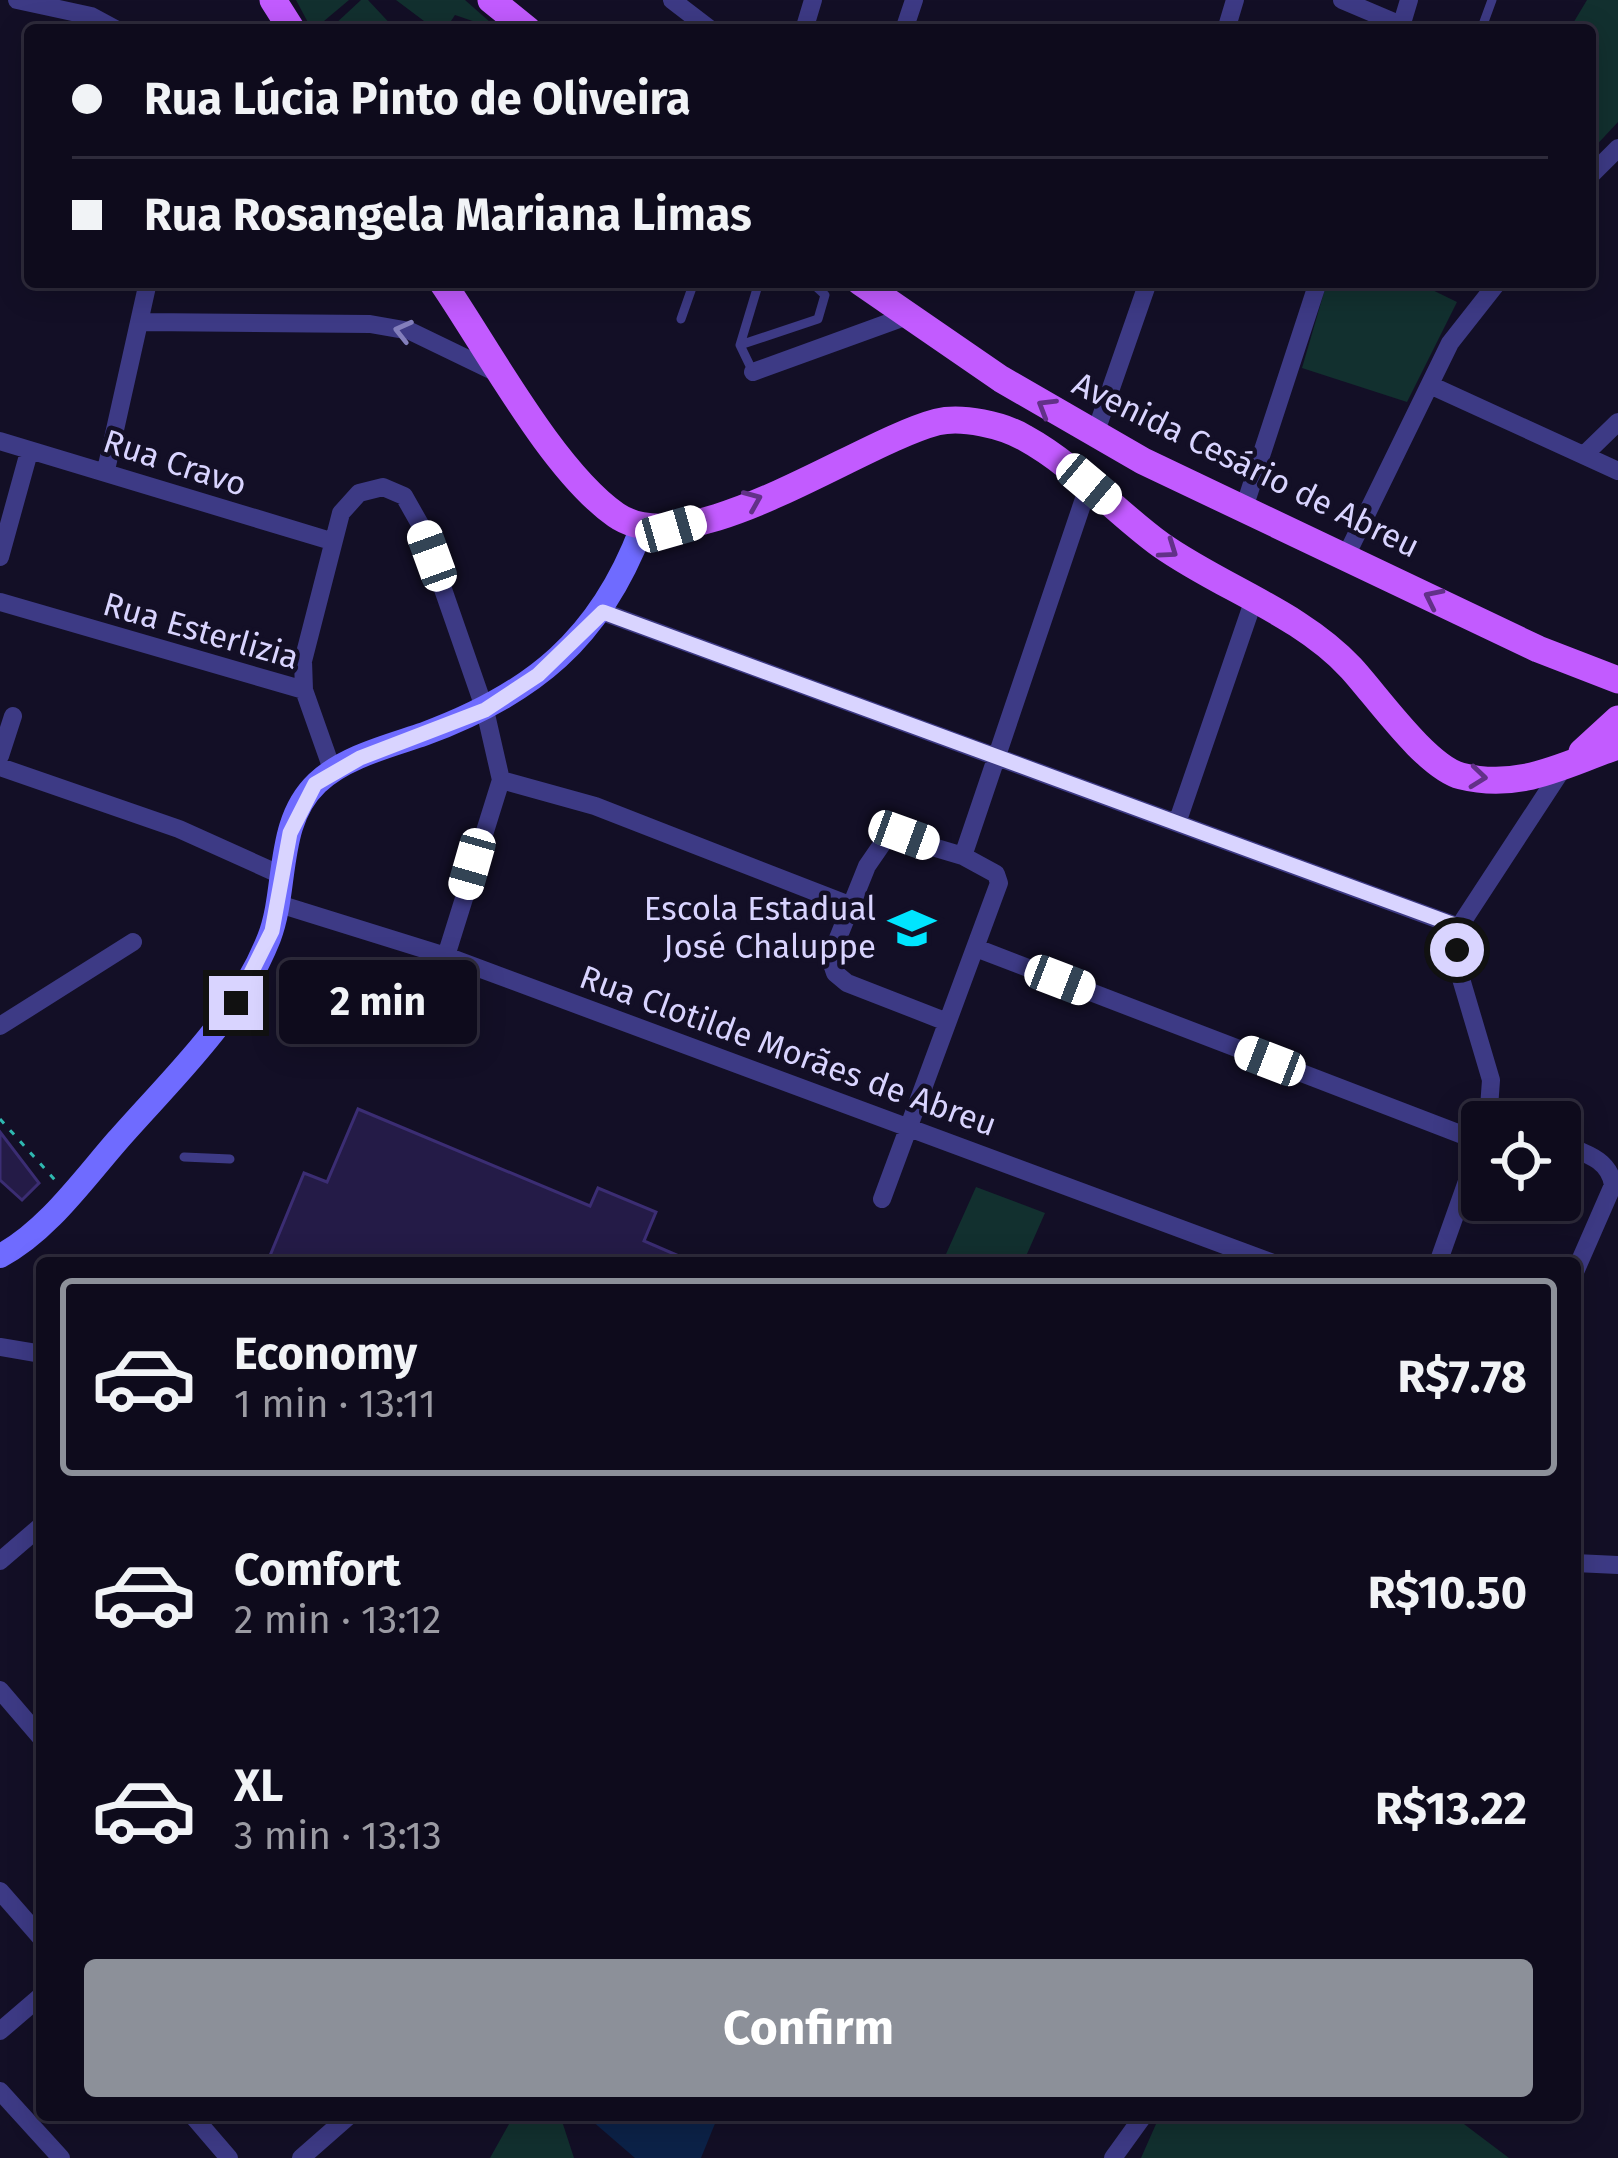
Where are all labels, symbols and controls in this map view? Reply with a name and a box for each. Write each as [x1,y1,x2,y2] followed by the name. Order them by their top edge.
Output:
[144,72,691,126] text: Rua Lúcia Pinto de Oliveira
[144,188,752,242] text: Rua Rosangela Mariana Limas
[393,320,413,345] one-way arrow
[1066,364,1426,566] street label: Avenida Cesário de Abreu
[1037,399,1059,421] one-way arrow
[98,421,252,505] street label: Rua Cravo
[1050,447,1128,521] car
[741,491,762,515] one-way arrow
[631,502,711,556] car
[403,516,461,596] car
[1156,536,1178,558] one-way arrow
[99,584,303,678] street label: Rua Esterlizia
[1424,589,1445,612] one-way arrow
[1468,764,1488,790] one-way arrow
[864,806,944,864] car
[445,824,499,904] car
[644,889,876,967] place label: Escola Estadual José Chaluppe
[887,903,937,953] school or university icon: Escola Estadual José Chaluppe
[1430,923,1484,977] route start
[1020,950,1100,1010] car
[574,957,1002,1145] street label: Rua Clotilde Morães de Abreu
[278,961,476,1045] callout: 2 min
[209,976,263,1030] route end
[330,979,426,1025] text: 2 min
[1230,1031,1310,1091] car
[1461,1101,1581,1221] map controls
[1461,1101,1581,1221] button: locate
[90,1323,198,1431] icon: car
[234,1327,417,1381] text: Economy
[1398,1350,1527,1404] text: R$7.78
[234,1381,436,1427] text: 1 min · 13:11
[90,1539,198,1647] icon: car
[234,1543,401,1597] text: Comfort
[1368,1566,1527,1620] text: R$10.50
[234,1597,441,1643] text: 2 min · 13:12
[90,1755,198,1863] icon: car
[234,1759,283,1813] text: XL
[1375,1782,1527,1836] text: R$13.22
[234,1813,442,1859] text: 3 min · 13:13
[84,1959,1533,2097] button: Confirm

